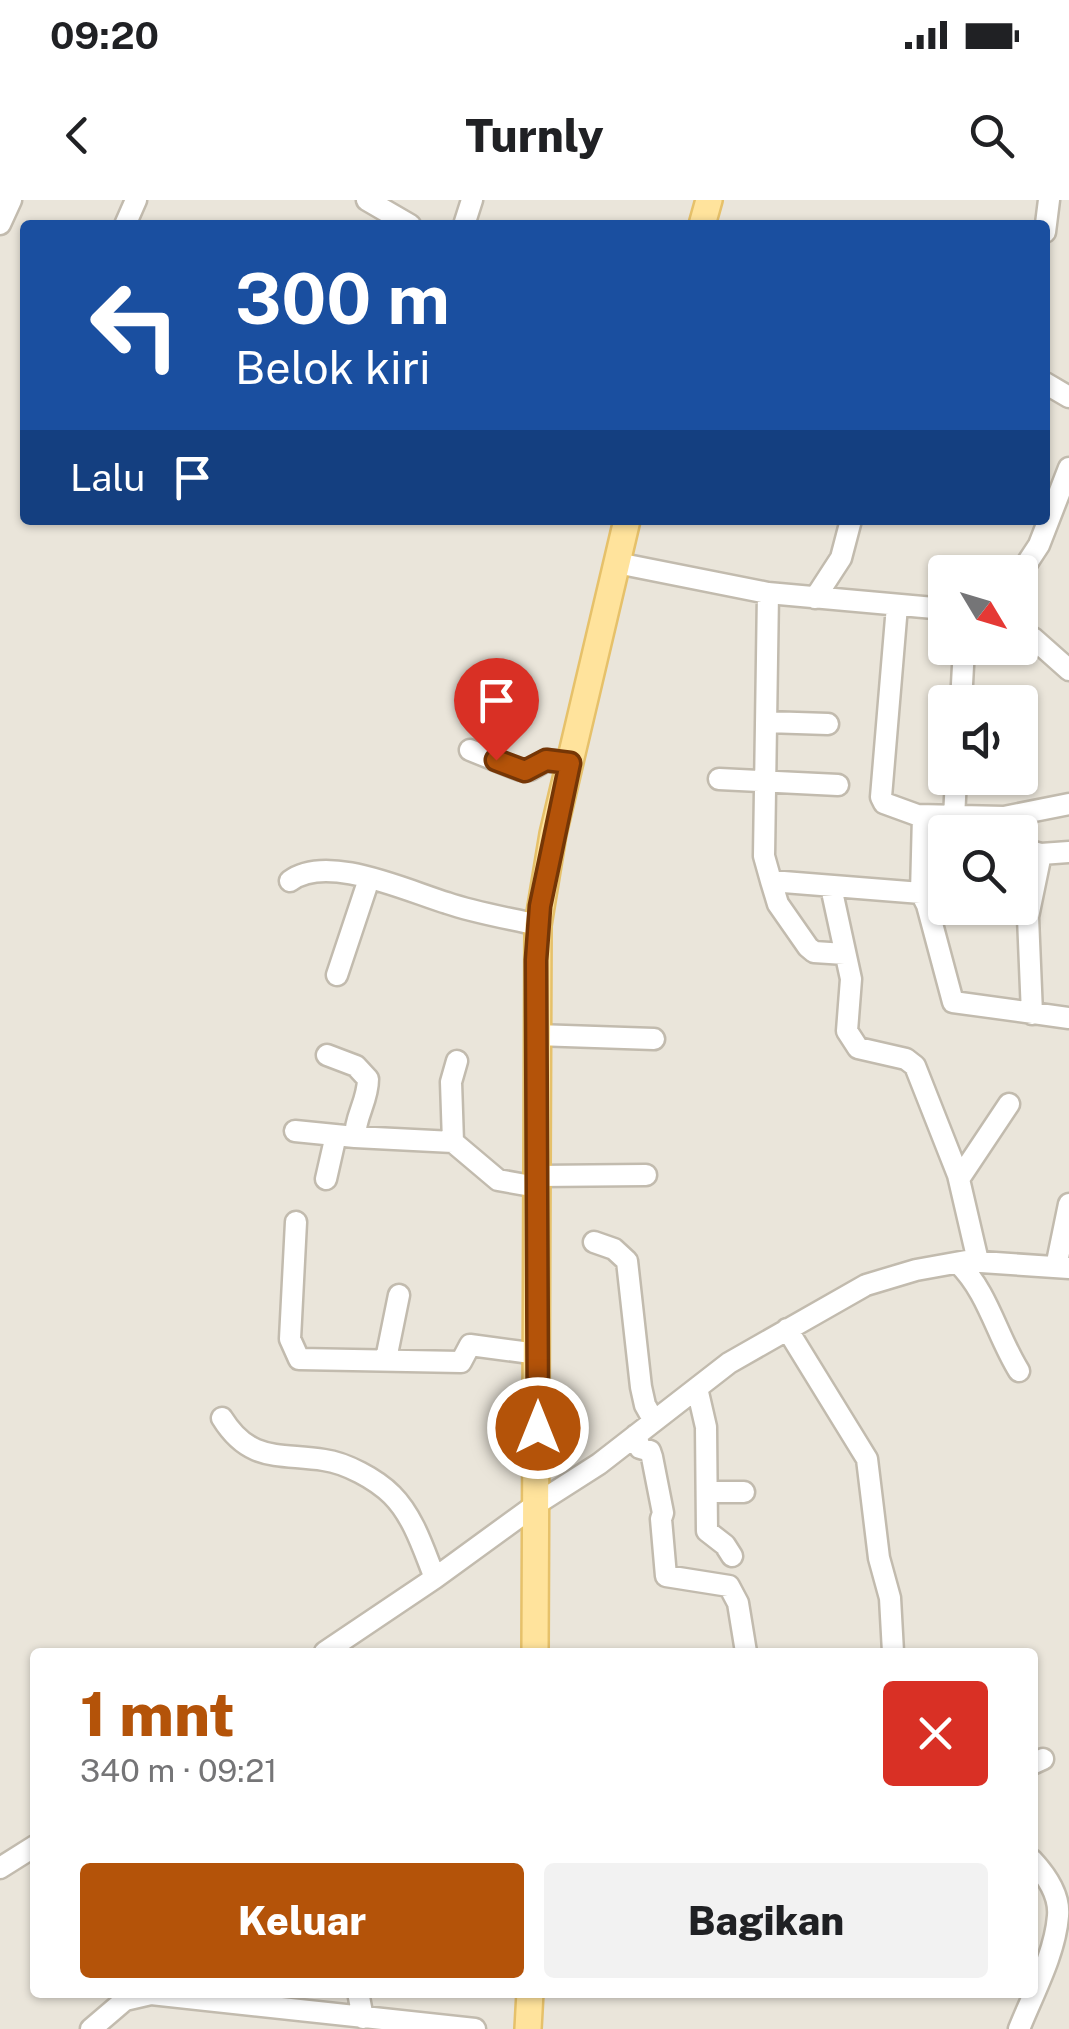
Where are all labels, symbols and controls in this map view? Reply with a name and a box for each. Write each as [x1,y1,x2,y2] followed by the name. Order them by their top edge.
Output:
[50,13,159,58] text: 09:20
[50,108,105,163] icon: back
[964,108,1019,163] icon: search
[465,109,604,162] text: Turnly
[235,257,450,340] text: 300 m
[70,260,200,390] icon: left
[235,341,430,394] text: Belok kiri
[165,450,220,505] icon: arrive
[70,455,145,500] text: Lalu
[928,555,1038,665] north arrow
[928,555,1038,925] map controls
[454,658,539,761] pin
[469,673,524,728] icon: arrive
[928,685,1038,795] button: sound
[928,815,1038,925] button: search
[486,1376,590,1480] position arrow
[80,1679,235,1750] text: 1 mnt
[883,1681,988,1786] button: close
[80,1752,277,1789] text: 340 m · 09:21
[80,1863,524,1978] button: Keluar
[544,1863,988,1978] button: Bagikan

